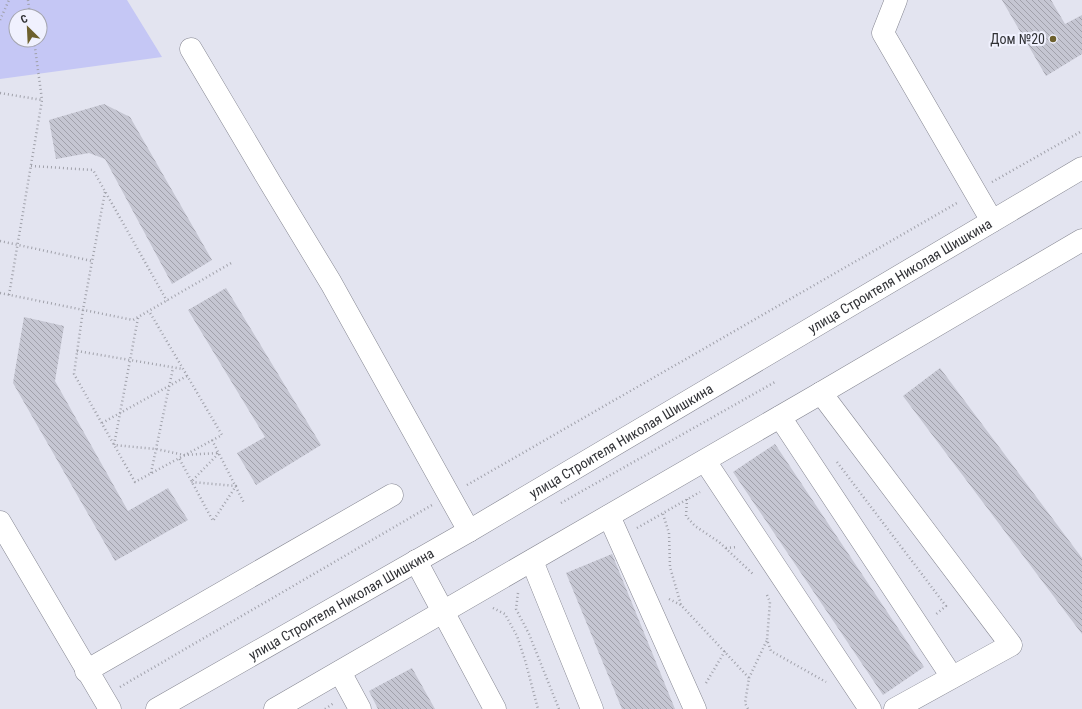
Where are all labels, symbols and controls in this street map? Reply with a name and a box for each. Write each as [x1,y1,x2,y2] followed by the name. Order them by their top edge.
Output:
[8,8,48,48] north arrow
[19,12,30,27] text: С
[990,31,1045,47] place label: Дом №20
[1048,34,1058,44] marker: Дом №20
[805,215,995,336] street label: улица Строителя Николая Шишкина
[526,380,716,501] street label: улица Строителя Николая Шишкина
[246,545,437,663] street label: улица Строителя Николая Шишкина

